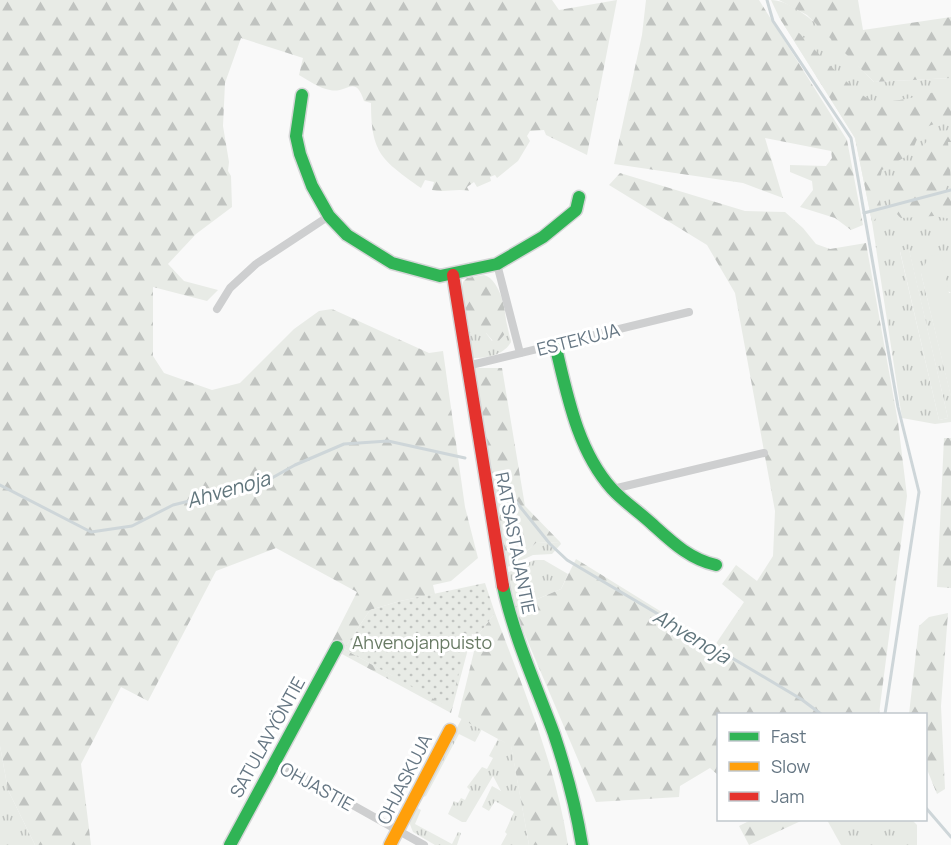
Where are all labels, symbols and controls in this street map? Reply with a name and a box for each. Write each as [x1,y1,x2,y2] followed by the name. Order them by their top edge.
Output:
[534,317,623,361] street label: ESTEKUJA
[183,464,274,514] water label: Ahvenoja
[490,470,542,616] street label: RATSASTAJANTIE
[648,602,736,670] water label: Ahvenoja
[352,630,492,654] park label: Ahvenojanpuisto
[224,672,310,802] street label: SATULAVYÖNTIE
[717,713,927,821] legend
[771,724,806,748] text: Fast
[371,729,437,828] street label: OHJASKUJA
[771,754,811,778] text: Slow
[276,756,358,816] street label: OHJASTIE
[771,784,805,808] text: Jam

